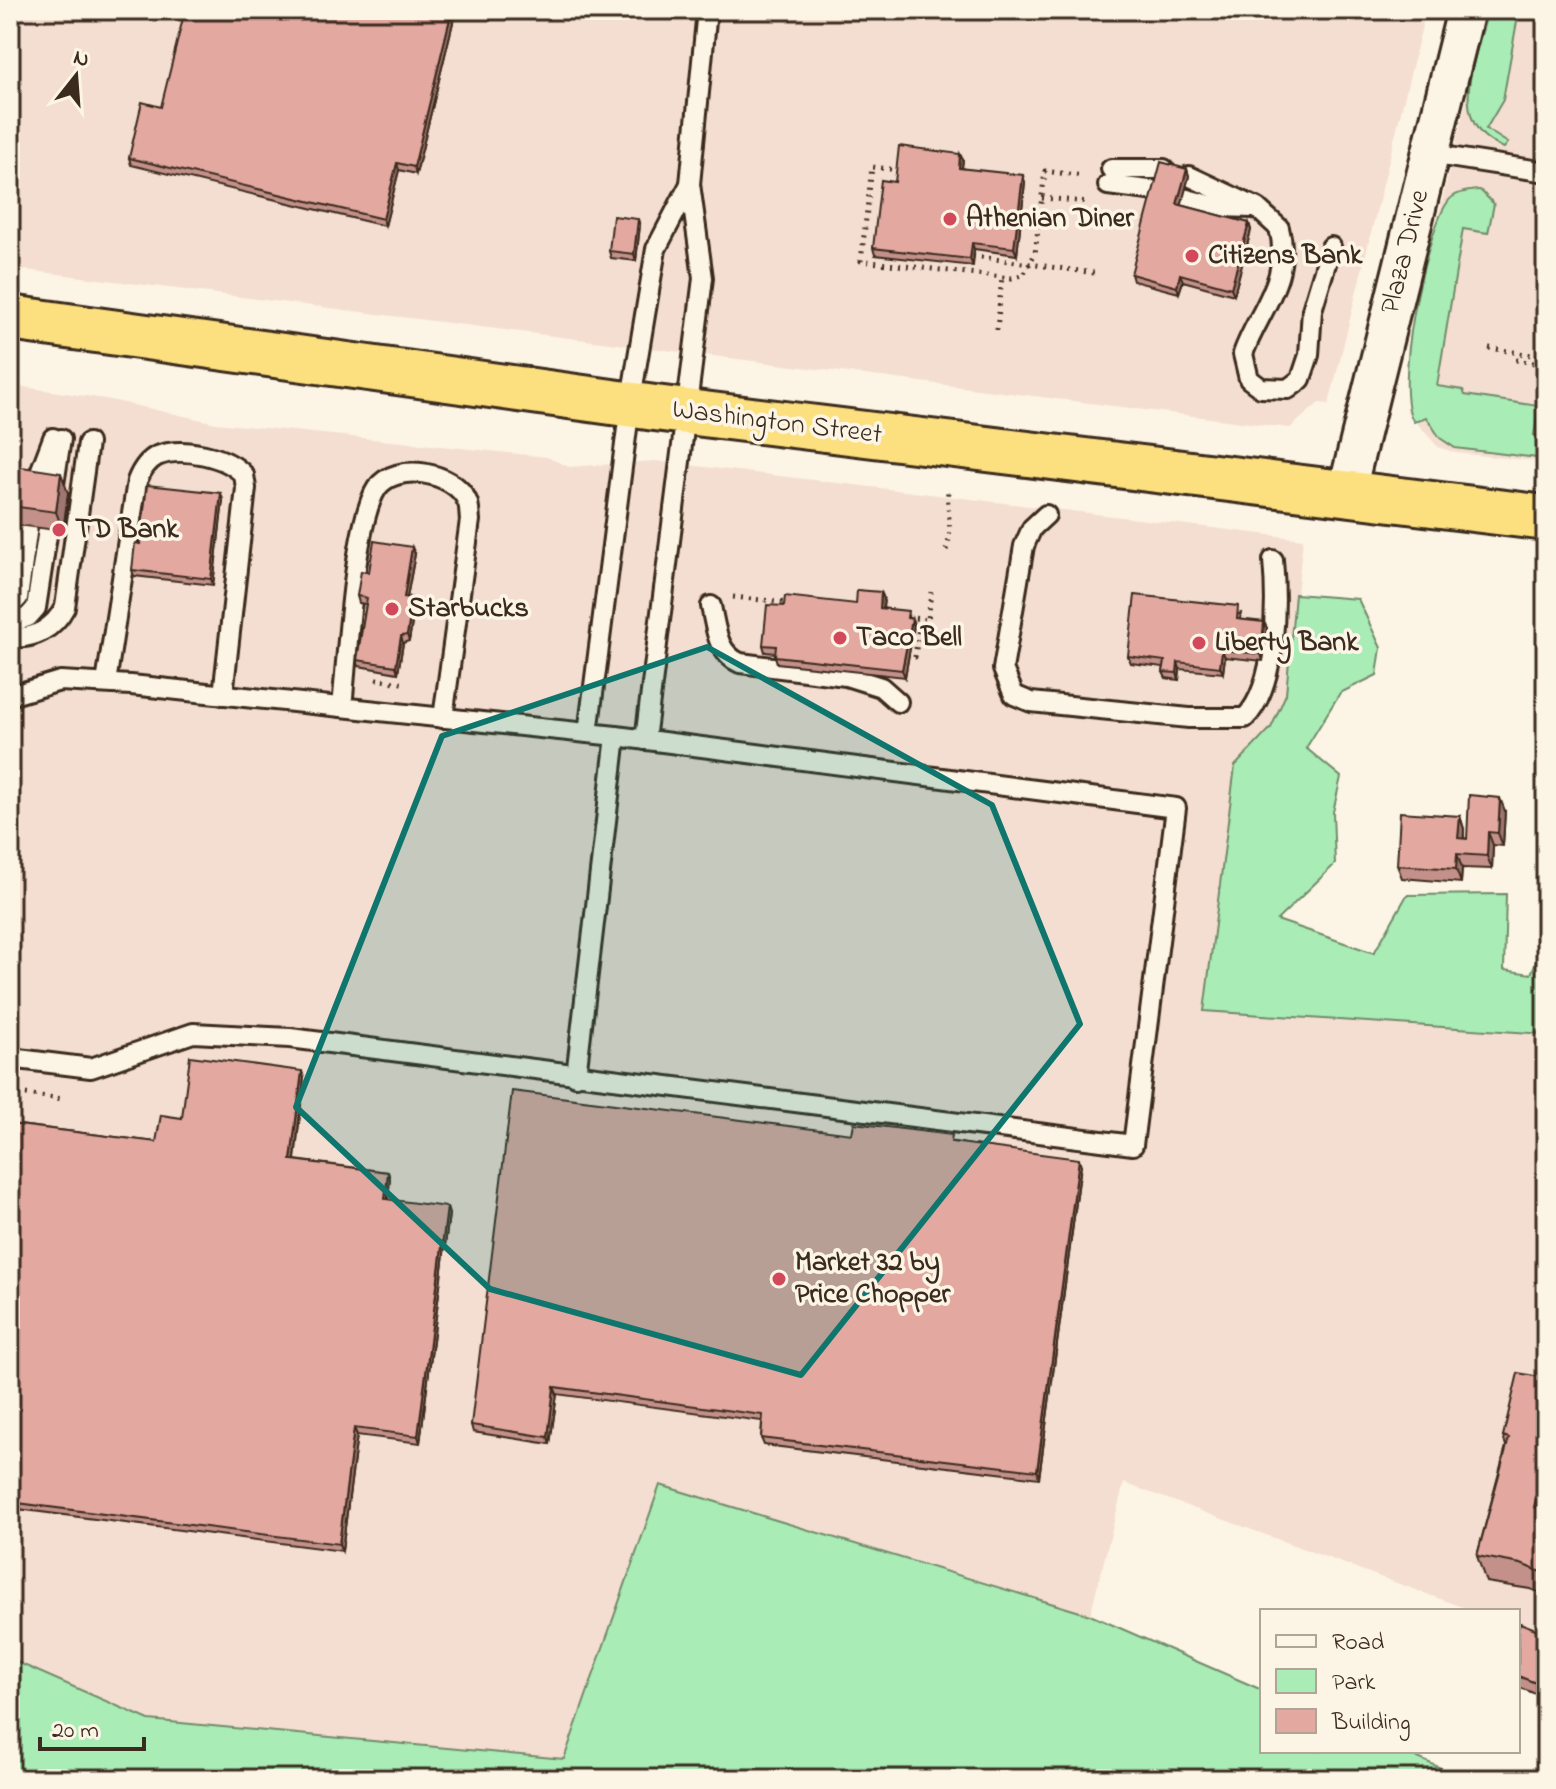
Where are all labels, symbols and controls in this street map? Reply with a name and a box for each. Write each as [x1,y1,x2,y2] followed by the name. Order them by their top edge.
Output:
[36,36,116,116] north arrow
[69,42,93,77] text: N
[1371,185,1441,318] street label: Plaza Drive
[966,199,1135,240] place label: Athenian Diner
[941,210,959,228] marker: Athenian Diner
[1208,236,1363,277] place label: Citizens Bank
[1183,247,1201,265] marker: Citizens Bank
[670,390,884,456] street label: Washington Street
[75,510,179,551] place label: TD Bank
[50,521,68,539] marker: TD Bank
[408,589,529,630] place label: Starbucks
[383,600,401,618] marker: Starbucks
[856,618,962,659] place label: Taco Bell
[1215,623,1359,664] place label: Liberty Bank
[831,629,849,647] marker: Taco Bell
[1190,634,1208,652] marker: Liberty Bank
[795,1243,951,1316] place label: Market 32 by Price Chopper
[770,1270,788,1288] marker: Market 32 by Price Chopper
[1260,1609,1520,1753] legend
[1332,1626,1385,1661] text: Road
[1332,1666,1376,1701] text: Park
[40,1701,144,1751] scale bar
[1331,1706,1411,1741] text: Building
[52,1714,99,1749] text: 20 m

